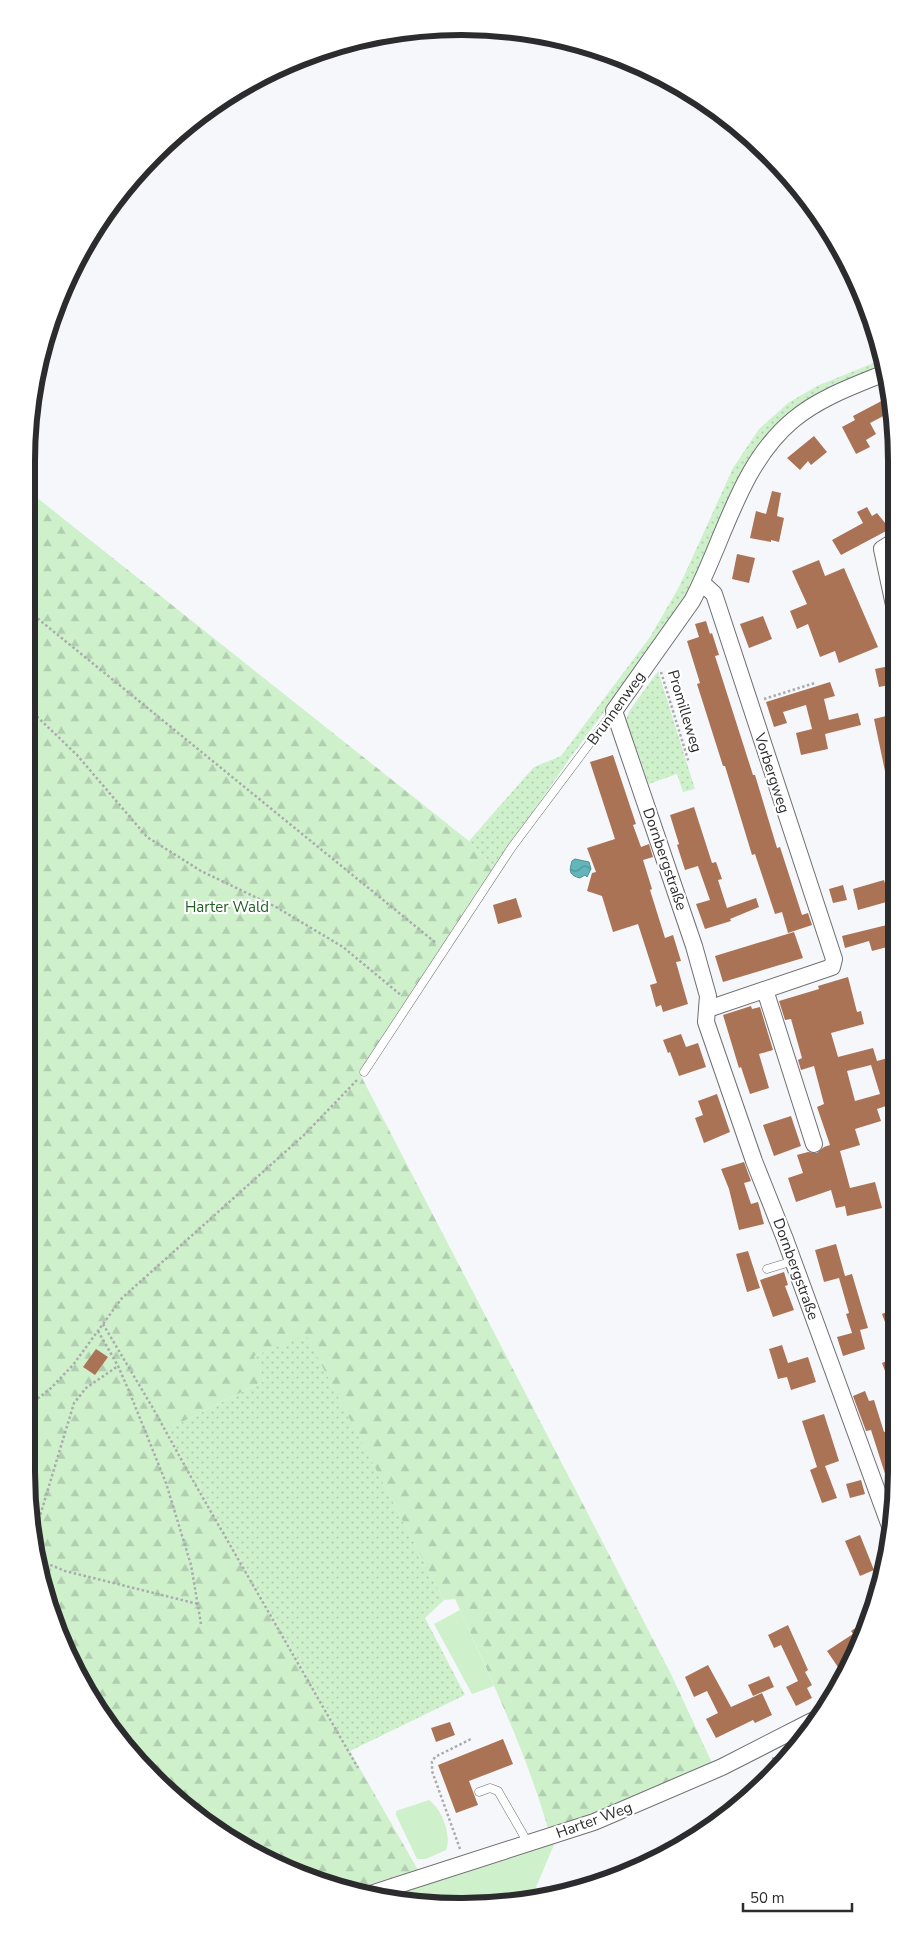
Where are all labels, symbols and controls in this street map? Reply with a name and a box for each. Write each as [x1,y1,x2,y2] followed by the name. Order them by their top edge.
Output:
[582,667,650,749] street label: Brunnenweg
[663,667,707,755] street label: Promilleweg
[749,729,794,816] street label: Vorbergweg
[638,805,692,913] street label: Dornbergstraße
[185,897,269,917] park label: Harter Wald
[768,1215,824,1323] street label: Dornbergstraße
[553,1797,635,1843] street label: Harter Weg
[743,1880,852,1912] scale bar
[750,1888,785,1908] text: 50 m

